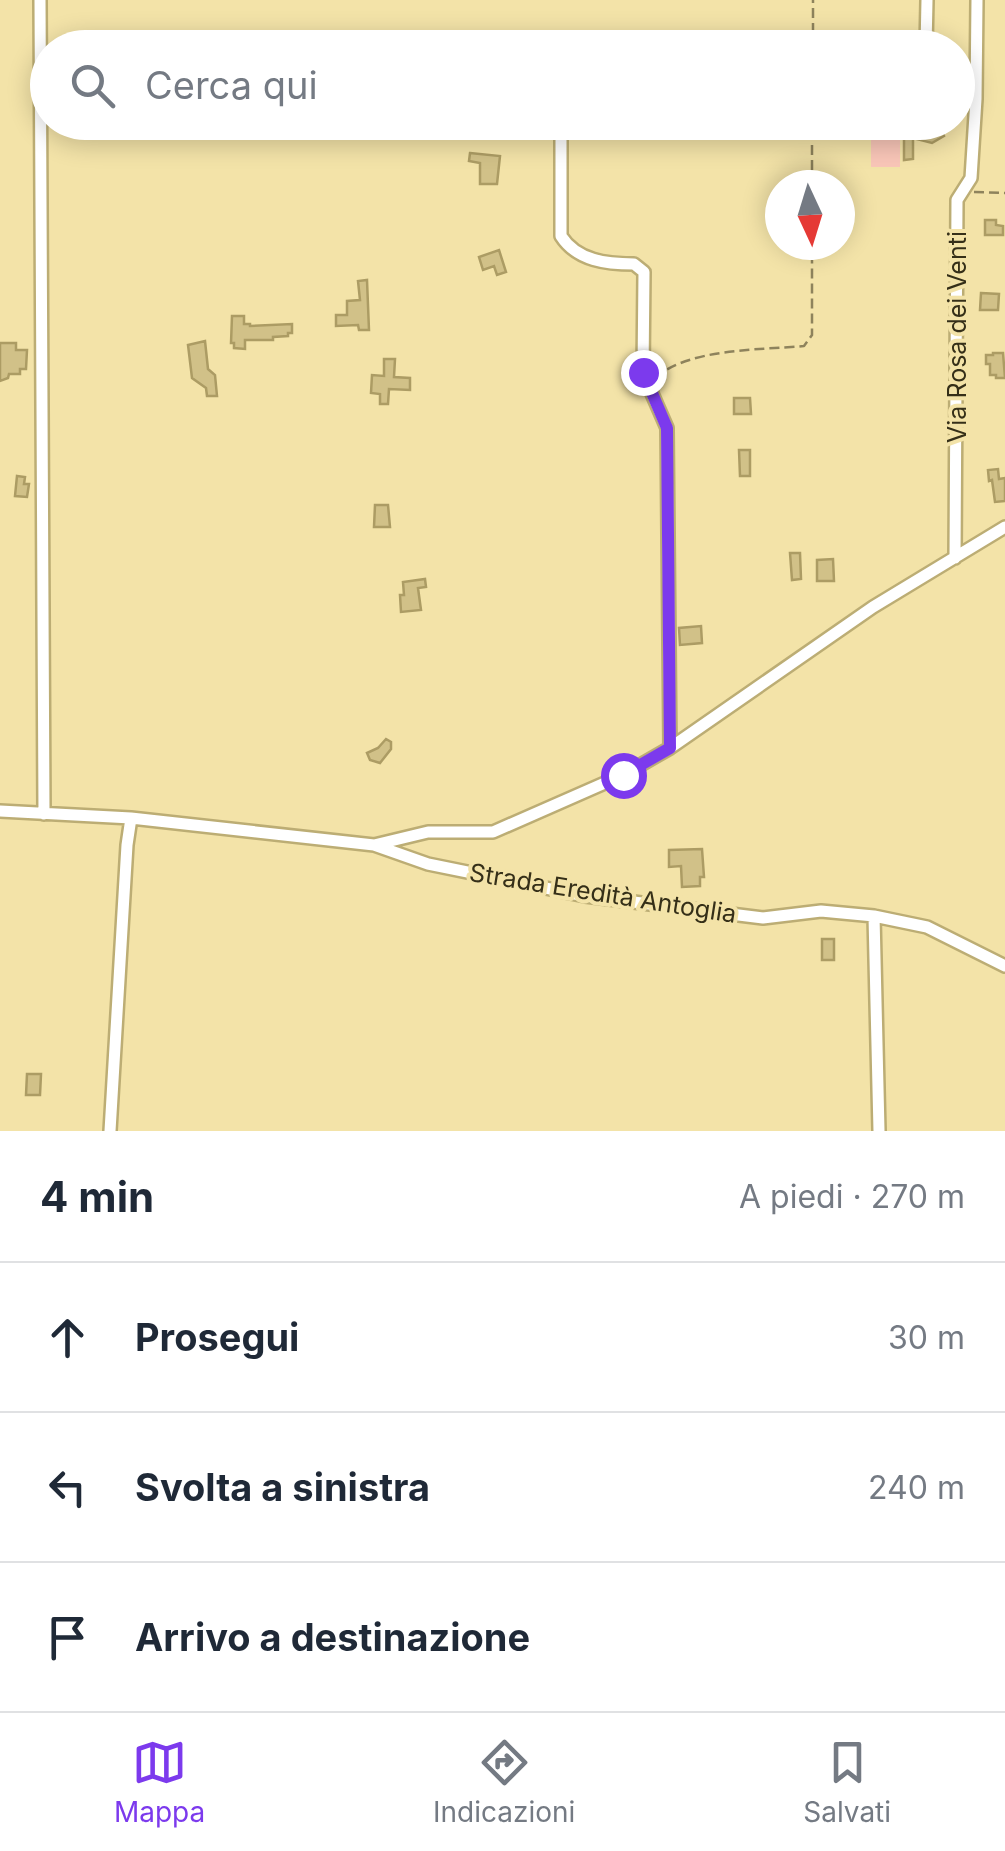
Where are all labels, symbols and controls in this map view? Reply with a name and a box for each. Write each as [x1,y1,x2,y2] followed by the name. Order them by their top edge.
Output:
[30,30,975,140] search box
[65,58,120,113] icon: search
[145,62,318,108] text: Cerca qui
[765,170,855,260] north arrow
[942,231,972,443] street label: Via Rosa dei Venti
[621,350,667,396] route end
[601,753,647,799] route start
[467,857,739,929] street label: Strada Eredità Antoglia
[40,1171,154,1222] text: 4 min
[739,1177,965,1216] text: A piedi · 270 m
[40,1310,95,1365] icon: ahead
[135,1314,299,1360] text: Prosegui
[888,1318,965,1357] text: 30 m
[40,1460,95,1515] icon: left
[135,1464,430,1510] text: Svolta a sinistra
[868,1468,965,1507] text: 240 m
[40,1610,95,1665] icon: arrive
[135,1614,530,1660] text: Arrivo a destinazione
[114,1735,205,1829] tab: Mappa
[433,1735,575,1829] tab: Indicazioni
[803,1735,891,1829] tab: Salvati

